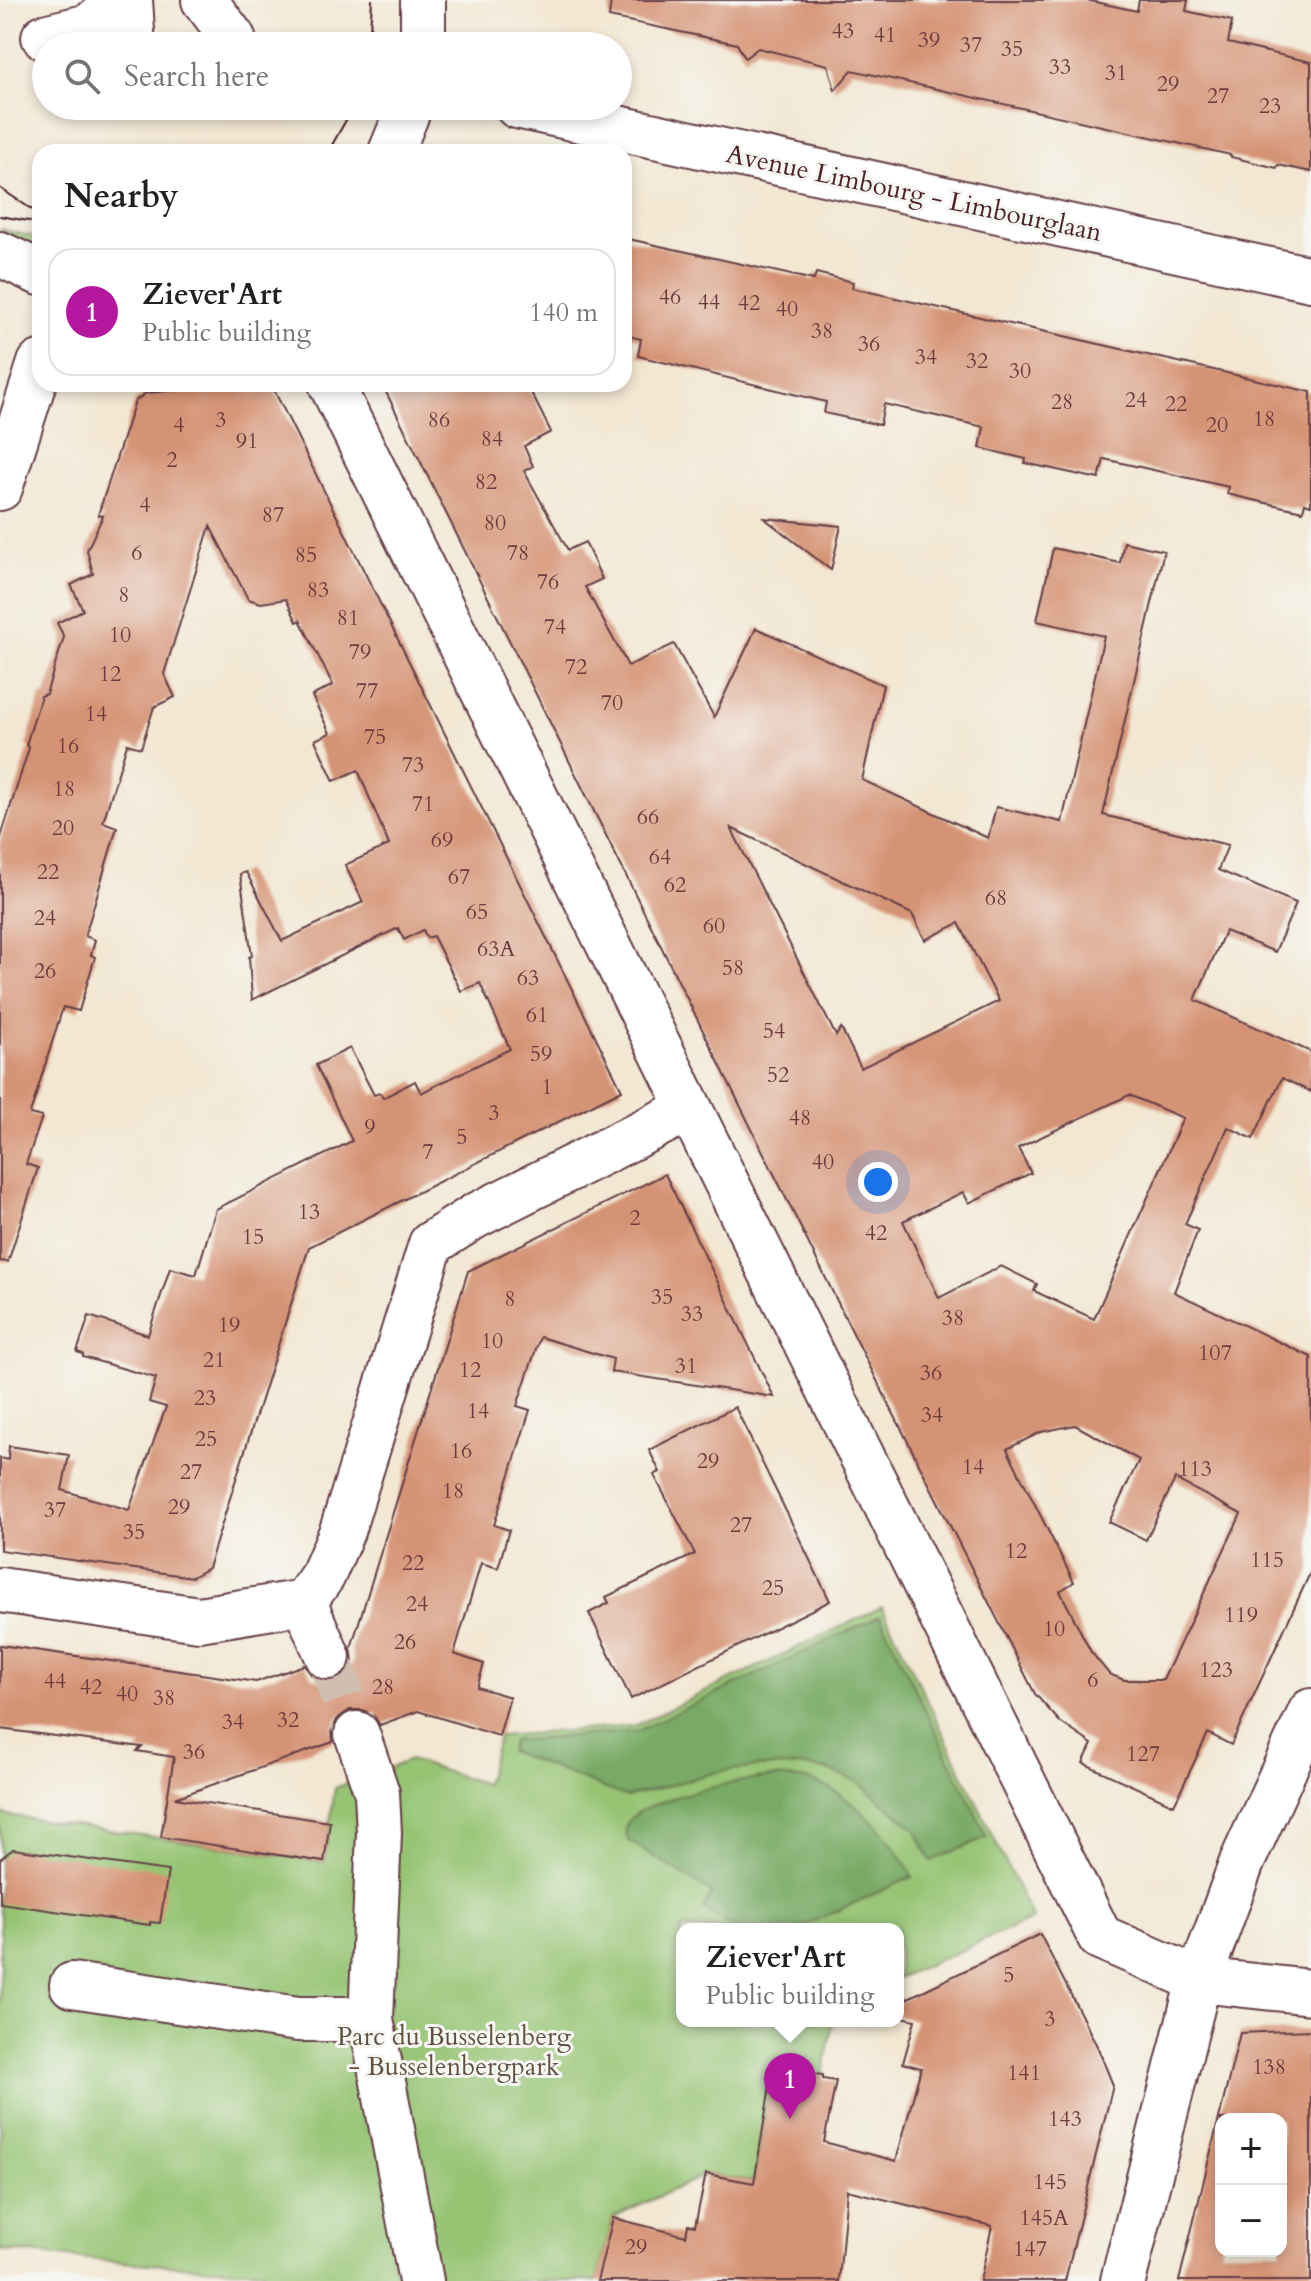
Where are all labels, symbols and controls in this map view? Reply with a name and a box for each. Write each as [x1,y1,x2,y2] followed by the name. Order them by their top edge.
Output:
[832,16,854,46] house number: 43
[874,20,896,50] house number: 41
[918,25,940,55] house number: 39
[960,30,982,60] house number: 37
[32,32,632,120] search box
[1001,34,1023,64] house number: 35
[1049,52,1071,82] house number: 33
[60,54,104,98] icon: search
[124,56,269,97] text: Search here
[1105,58,1127,88] house number: 31
[1157,69,1179,99] house number: 29
[1207,81,1229,111] house number: 27
[1259,91,1281,121] house number: 23
[723,136,1105,250] street label: Avenue Limbourg - Limbourglaan
[64,173,179,219] text: Nearby
[142,274,282,315] text: Ziever'Art
[659,282,681,312] house number: 46
[698,287,720,317] house number: 44
[738,288,760,318] house number: 42
[776,294,798,324] house number: 40
[85,295,99,330] text: 1
[529,295,598,330] text: 140 m
[142,315,311,350] text: Public building
[811,316,833,346] house number: 38
[858,329,880,359] house number: 36
[915,342,937,372] house number: 34
[966,346,988,376] house number: 32
[1009,356,1031,386] house number: 30
[1125,385,1147,415] house number: 24
[1051,387,1073,417] house number: 28
[1165,389,1187,419] house number: 22
[1253,404,1275,434] house number: 18
[215,405,227,435] house number: 3
[428,405,450,435] house number: 86
[173,410,185,440] house number: 4
[1206,410,1228,440] house number: 20
[481,424,503,454] house number: 84
[236,426,258,456] house number: 91
[166,445,178,475] house number: 2
[475,467,497,497] house number: 82
[139,490,151,520] house number: 4
[262,500,284,530] house number: 87
[484,508,506,538] house number: 80
[131,538,143,568] house number: 6
[507,538,529,568] house number: 78
[295,540,317,570] house number: 85
[537,567,559,597] house number: 76
[307,575,329,605] house number: 83
[118,580,130,610] house number: 8
[337,603,359,633] house number: 81
[544,612,566,642] house number: 74
[109,620,131,650] house number: 10
[349,637,371,667] house number: 79
[565,652,587,682] house number: 72
[99,659,121,689] house number: 12
[356,676,378,706] house number: 77
[601,688,623,718] house number: 70
[85,699,107,729] house number: 14
[364,722,386,752] house number: 75
[57,731,79,761] house number: 16
[402,750,424,780] house number: 73
[53,774,75,804] house number: 18
[412,789,434,819] house number: 71
[637,802,659,832] house number: 66
[52,813,74,843] house number: 20
[431,825,453,855] house number: 69
[649,842,671,872] house number: 64
[37,857,59,887] house number: 22
[448,862,470,892] house number: 67
[664,870,686,900] house number: 62
[985,883,1007,913] house number: 68
[466,897,488,927] house number: 65
[34,903,56,933] house number: 24
[703,911,725,941] house number: 60
[477,934,515,964] house number: 63A
[722,953,744,983] house number: 58
[34,956,56,986] house number: 26
[517,963,539,993] house number: 63
[526,1000,548,1030] house number: 61
[763,1016,785,1046] house number: 54
[530,1039,552,1069] house number: 59
[767,1060,789,1090] house number: 52
[541,1072,553,1102] house number: 1
[488,1098,500,1128] house number: 3
[789,1103,811,1133] house number: 48
[364,1112,376,1142] house number: 9
[456,1122,468,1152] house number: 5
[422,1137,434,1167] house number: 7
[812,1147,834,1177] house number: 40
[858,1162,898,1202] your location
[298,1197,320,1227] house number: 13
[629,1203,641,1233] house number: 2
[865,1218,887,1248] house number: 42
[242,1222,264,1252] house number: 15
[651,1282,673,1312] house number: 35
[504,1284,516,1314] house number: 8
[681,1299,703,1329] house number: 33
[942,1303,964,1333] house number: 38
[218,1310,240,1340] house number: 19
[481,1326,503,1356] house number: 10
[1198,1338,1232,1368] house number: 107
[203,1345,225,1375] house number: 21
[675,1351,697,1381] house number: 31
[459,1355,481,1385] house number: 12
[920,1358,942,1388] house number: 36
[194,1383,216,1413] house number: 23
[467,1396,489,1426] house number: 14
[921,1400,943,1430] house number: 34
[195,1424,217,1454] house number: 25
[450,1436,472,1466] house number: 16
[697,1446,719,1476] house number: 29
[962,1452,984,1482] house number: 14
[1178,1454,1212,1484] house number: 113
[180,1457,202,1487] house number: 27
[442,1476,464,1506] house number: 18
[168,1492,190,1522] house number: 29
[44,1495,66,1525] house number: 37
[730,1510,752,1540] house number: 27
[123,1517,145,1547] house number: 35
[1005,1536,1027,1566] house number: 12
[1250,1545,1284,1575] house number: 115
[402,1548,424,1578] house number: 22
[762,1573,784,1603] house number: 25
[406,1589,428,1619] house number: 24
[1224,1600,1258,1630] house number: 119
[1043,1614,1065,1644] house number: 10
[394,1627,416,1657] house number: 26
[1199,1655,1233,1685] house number: 123
[1087,1665,1099,1695] house number: 6
[44,1666,66,1696] house number: 44
[80,1672,102,1702] house number: 42
[372,1672,394,1702] house number: 28
[116,1679,138,1709] house number: 40
[153,1683,175,1713] house number: 38
[277,1705,299,1735] house number: 32
[222,1707,244,1737] house number: 34
[183,1737,205,1767] house number: 36
[1126,1739,1160,1769] house number: 127
[676,1923,904,2027] popup
[705,1937,846,1978] text: Ziever'Art
[1003,1960,1015,1990] house number: 5
[705,1978,875,2013] text: Public building
[1044,2004,1056,2034] house number: 3
[337,2019,572,2084] park label: Parc du Busselenberg - Busselenbergpark
[1252,2052,1286,2082] house number: 138
[764,2053,816,2119] pin: 1
[1007,2058,1041,2088] house number: 141
[1048,2104,1082,2134] house number: 143
[1215,2113,1287,2257] map controls
[1215,2113,1287,2185] button: +
[1033,2167,1067,2197] house number: 145
[1215,2185,1287,2257] button: −
[1019,2203,1069,2233] house number: 145A
[625,2232,647,2262] house number: 29
[1013,2234,1047,2264] house number: 147

